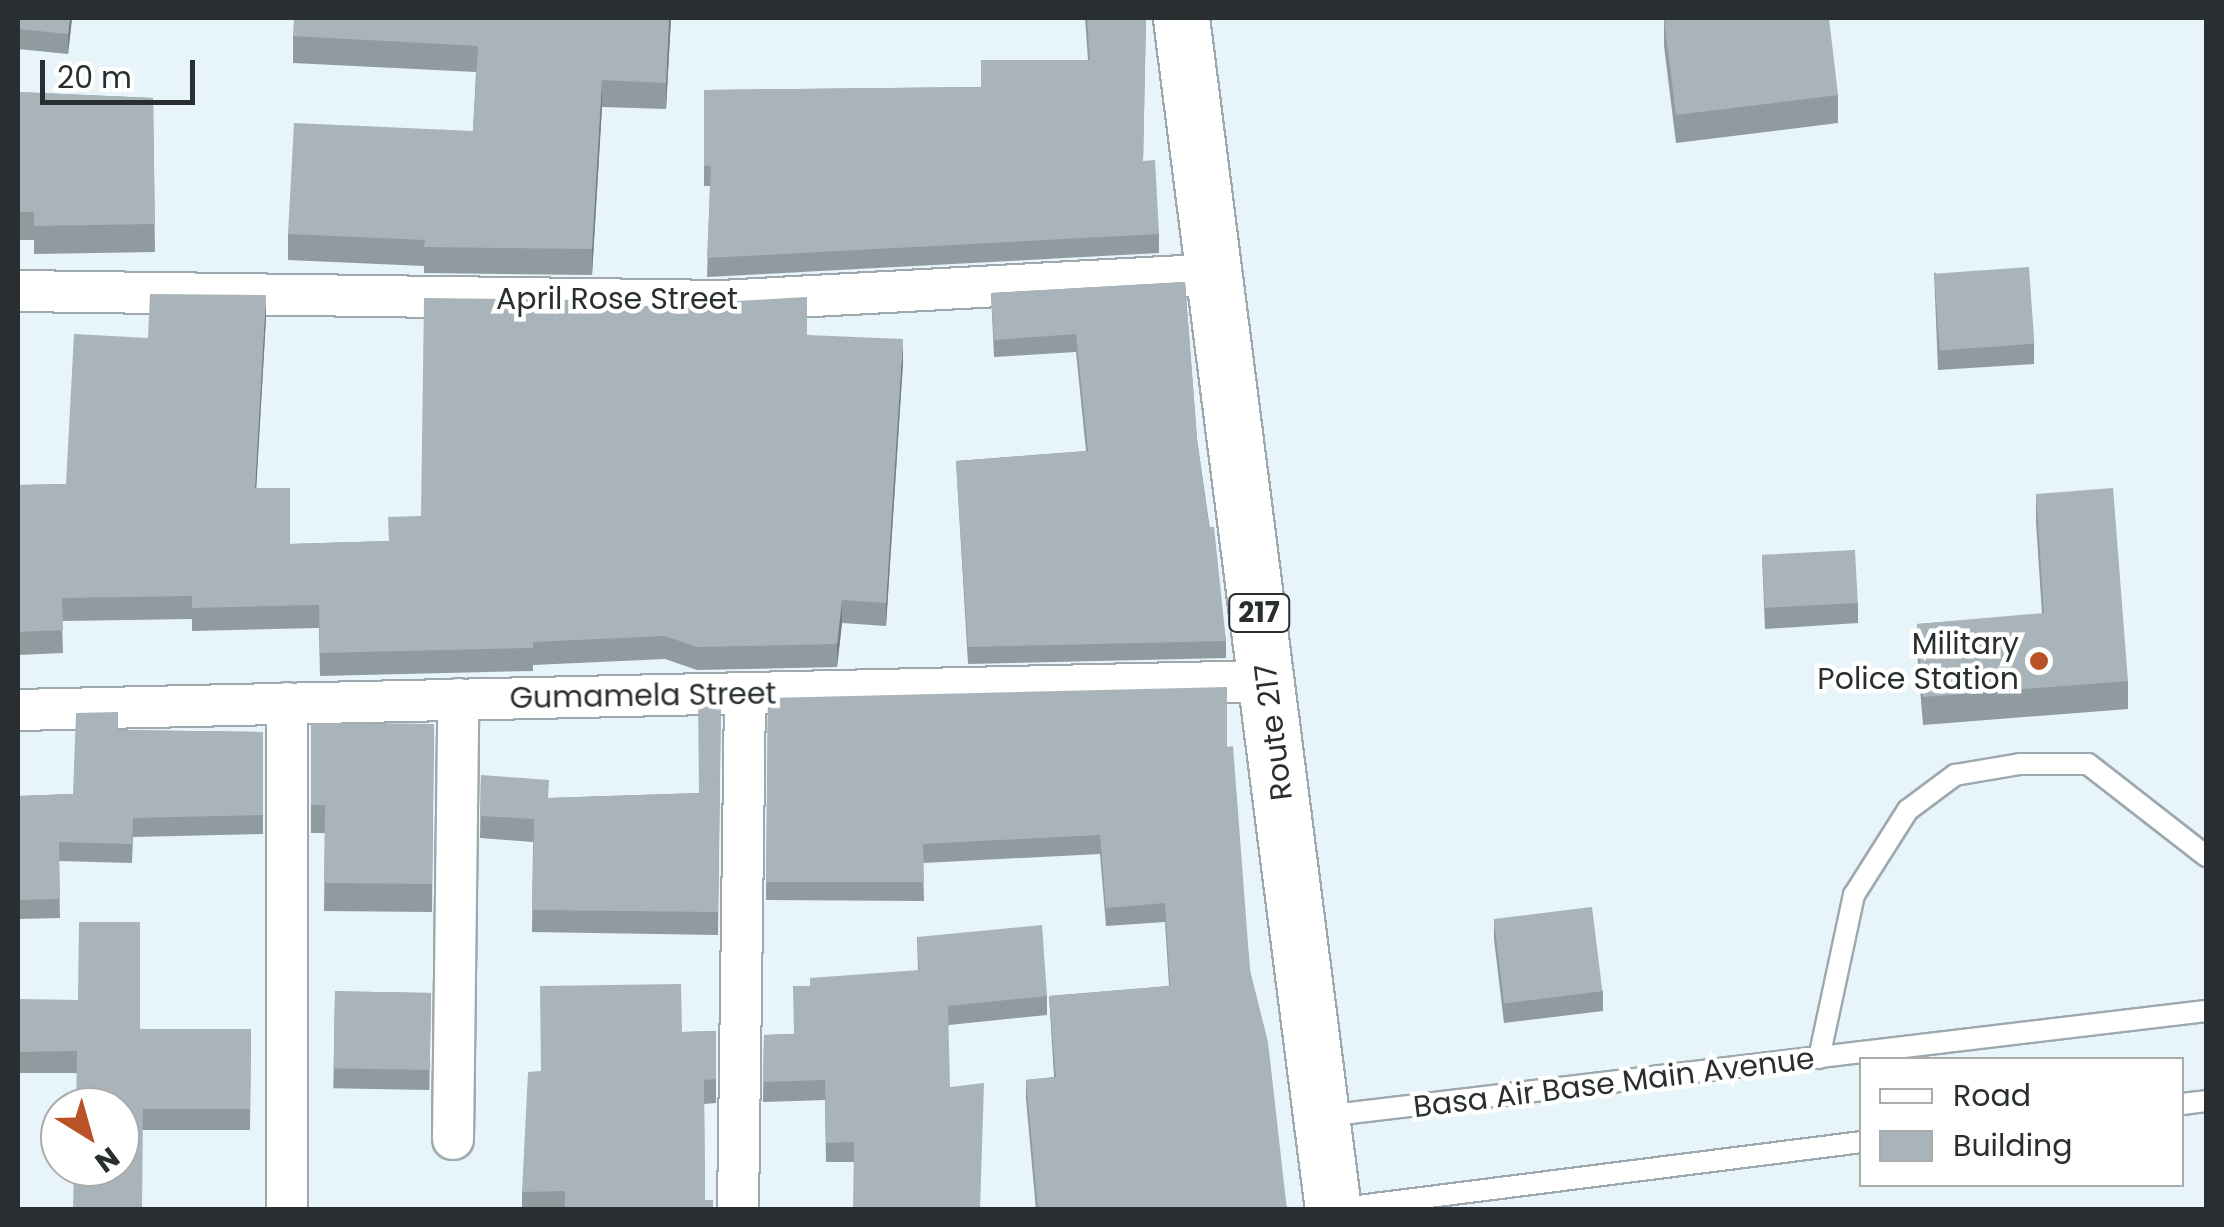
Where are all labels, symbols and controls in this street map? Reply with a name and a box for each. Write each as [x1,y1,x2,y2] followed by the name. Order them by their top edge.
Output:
[45,40,200,102] scale bar
[57,56,132,99] text: 20 m
[496,281,738,317] street label: April Rose Street
[1226,590,1292,636] road number: 217
[1817,626,2019,696] place label: Military Police Station
[2028,650,2050,672] marker: Military Police Station
[1248,662,1300,802] street label: Route 217
[509,676,777,716] street label: Gumamela Street
[1411,1041,1817,1125] street label: Basa Air Base Main Avenue
[1859,1057,2184,1187] legend
[1953,1074,2031,1117] text: Road
[40,1087,140,1187] north arrow
[1953,1124,2073,1167] text: Building
[87,1138,127,1182] text: N

